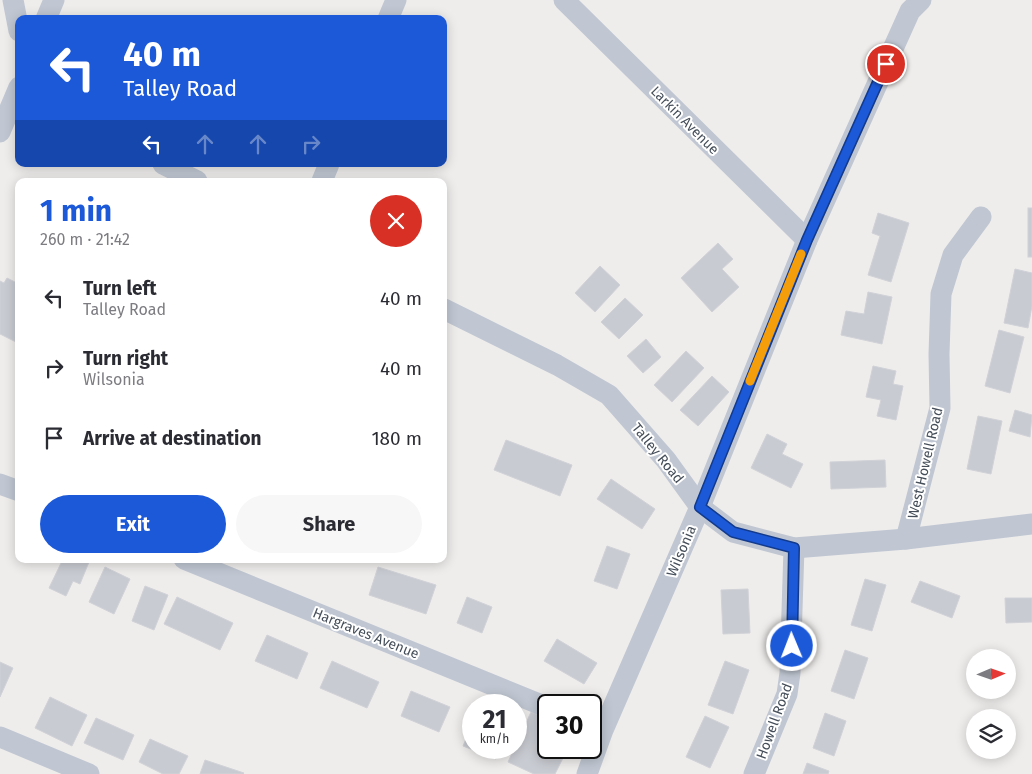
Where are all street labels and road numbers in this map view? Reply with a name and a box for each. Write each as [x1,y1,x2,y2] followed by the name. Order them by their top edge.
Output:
[647,83,722,158] street label: Larkin Avenue
[904,406,947,521] street label: West Howell Road
[628,420,687,487] street label: Talley Road
[663,523,700,579] street label: Wilsonia
[310,604,421,663] street label: Hargraves Avenue
[753,681,796,761] street label: Howell Road

